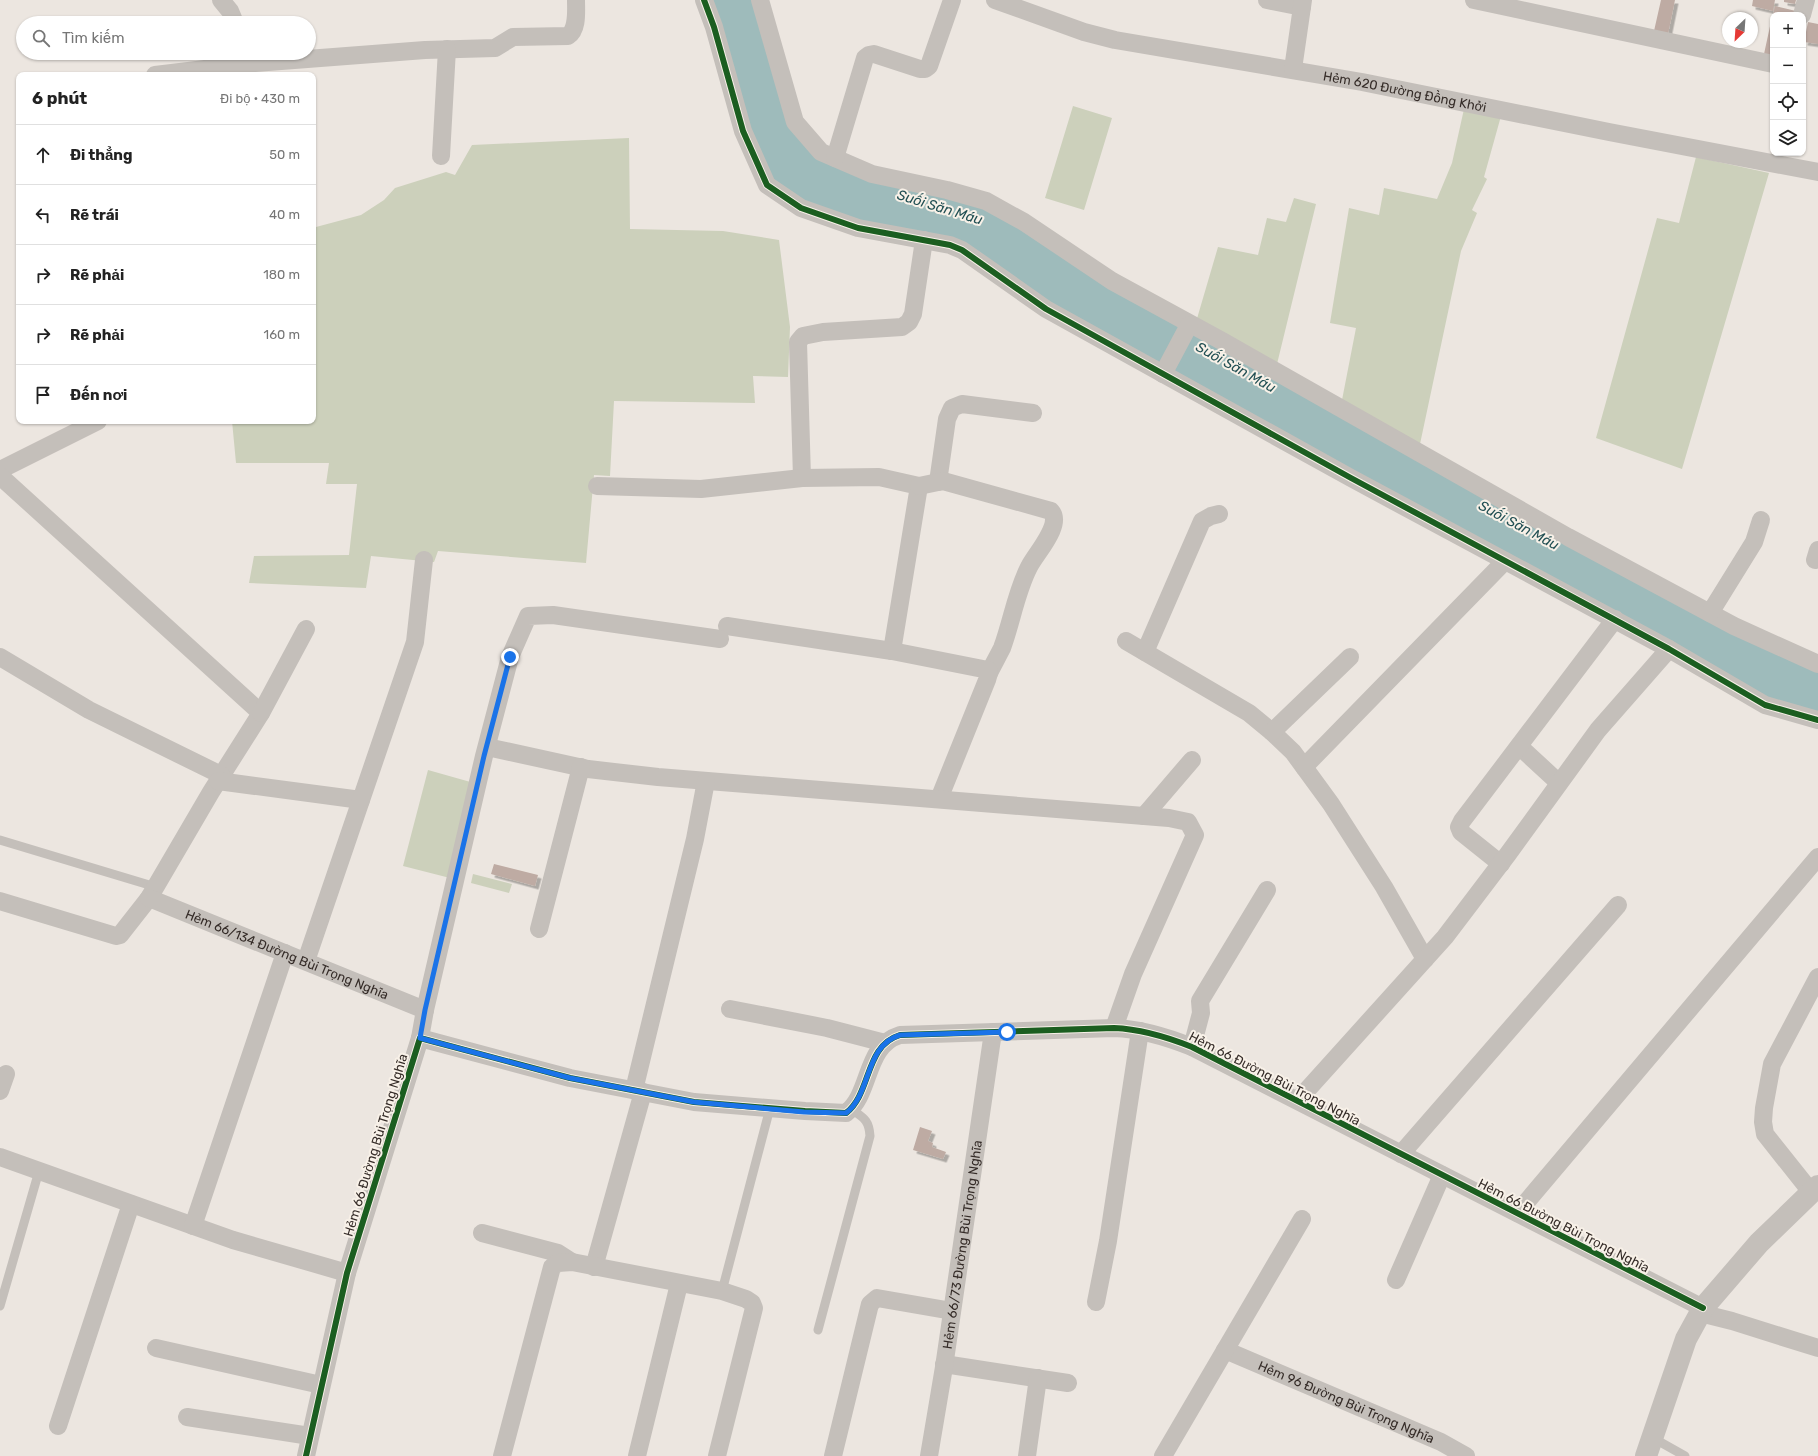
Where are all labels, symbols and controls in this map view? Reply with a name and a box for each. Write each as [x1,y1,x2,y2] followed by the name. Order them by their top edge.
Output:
[1722,12,1758,48] north arrow
[1770,12,1806,156] map controls
[1770,12,1806,48] button: +
[16,16,316,60] search box
[30,27,52,49] icon: search
[62,29,125,47] text: Tìm kiếm
[1770,48,1806,84] button: −
[1322,69,1488,115] street label: Hẻm 620 Đường Đồng Khởi
[1770,84,1806,120] button: locate
[32,88,87,108] text: 6 phút
[220,91,300,106] text: Đi bộ · 430 m
[1770,120,1806,156] button: layers
[32,144,54,166] icon: ahead
[70,146,132,164] text: Đi thẳng
[269,147,300,162] text: 50 m
[895,185,986,229] water label: Suối Săn Máu
[32,204,54,226] icon: left
[70,206,119,224] text: Rẽ trái
[269,207,300,222] text: 40 m
[32,264,54,286] icon: right
[70,266,124,284] text: Rẽ phải
[263,267,300,282] text: 180 m
[32,324,54,346] icon: right
[70,326,124,344] text: Rẽ phải
[264,327,300,342] text: 160 m
[1193,338,1280,397] water label: Suối Săn Máu
[32,384,54,406] icon: arrive
[70,386,127,404] text: Đến nơi
[1476,496,1563,554] water label: Suối Săn Máu
[501,648,519,666] route end
[183,907,391,1002] street label: Hẻm 66/134 Đường Bùi Trọng Nghĩa
[998,1023,1016,1041] route start
[1186,1029,1363,1129] street label: Hẻm 66 Đường Bùi Trọng Nghĩa
[340,1052,411,1239] street label: Hẻm 66 Đường Bùi Trọng Nghĩa
[940,1139,985,1350] street label: Hẻm 66/73 Đường Bùi Trọng Nghĩa
[1475,1176,1652,1276] street label: Hẻm 66 Đường Bùi Trọng Nghĩa
[1256,1358,1437,1446] street label: Hẻm 96 Đường Bùi Trọng Nghĩa

